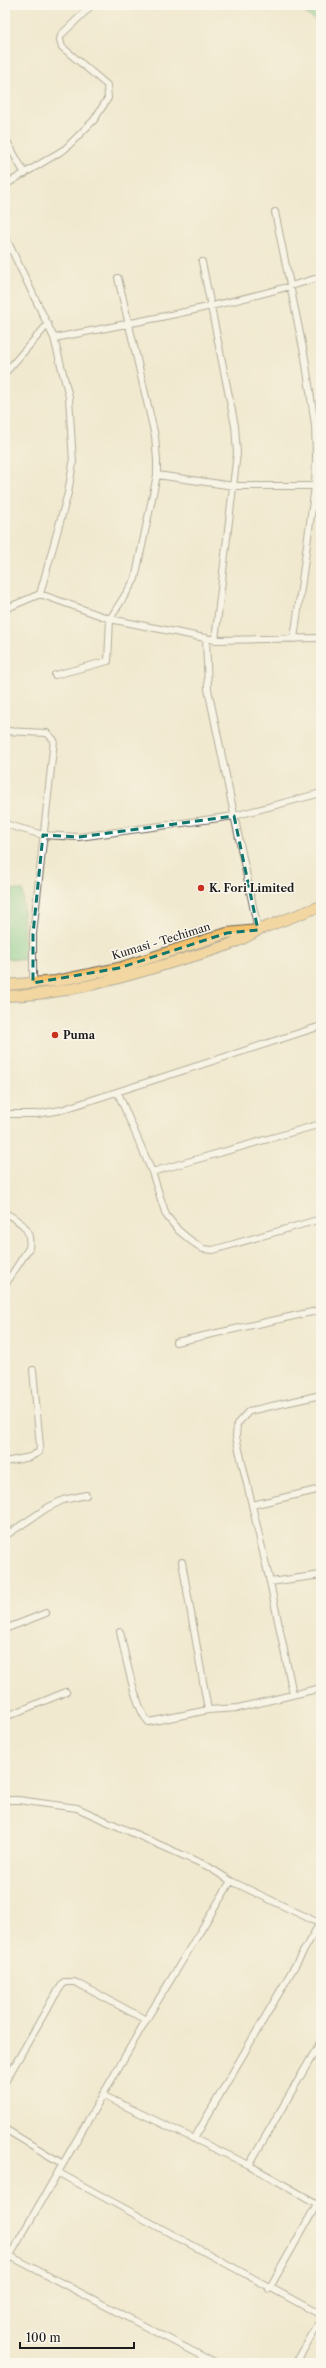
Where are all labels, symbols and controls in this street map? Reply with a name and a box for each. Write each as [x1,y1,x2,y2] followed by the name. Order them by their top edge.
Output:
[209,881,295,895] place label: K. Fori Limited
[196,883,206,893] marker: K. Fori Limited
[110,919,212,963] street label: Kumasi - Techiman
[63,1028,96,1042] place label: Puma
[50,1030,60,1040] marker: Puma
[20,2324,134,2350] scale bar
[26,2330,61,2345] text: 100 m

